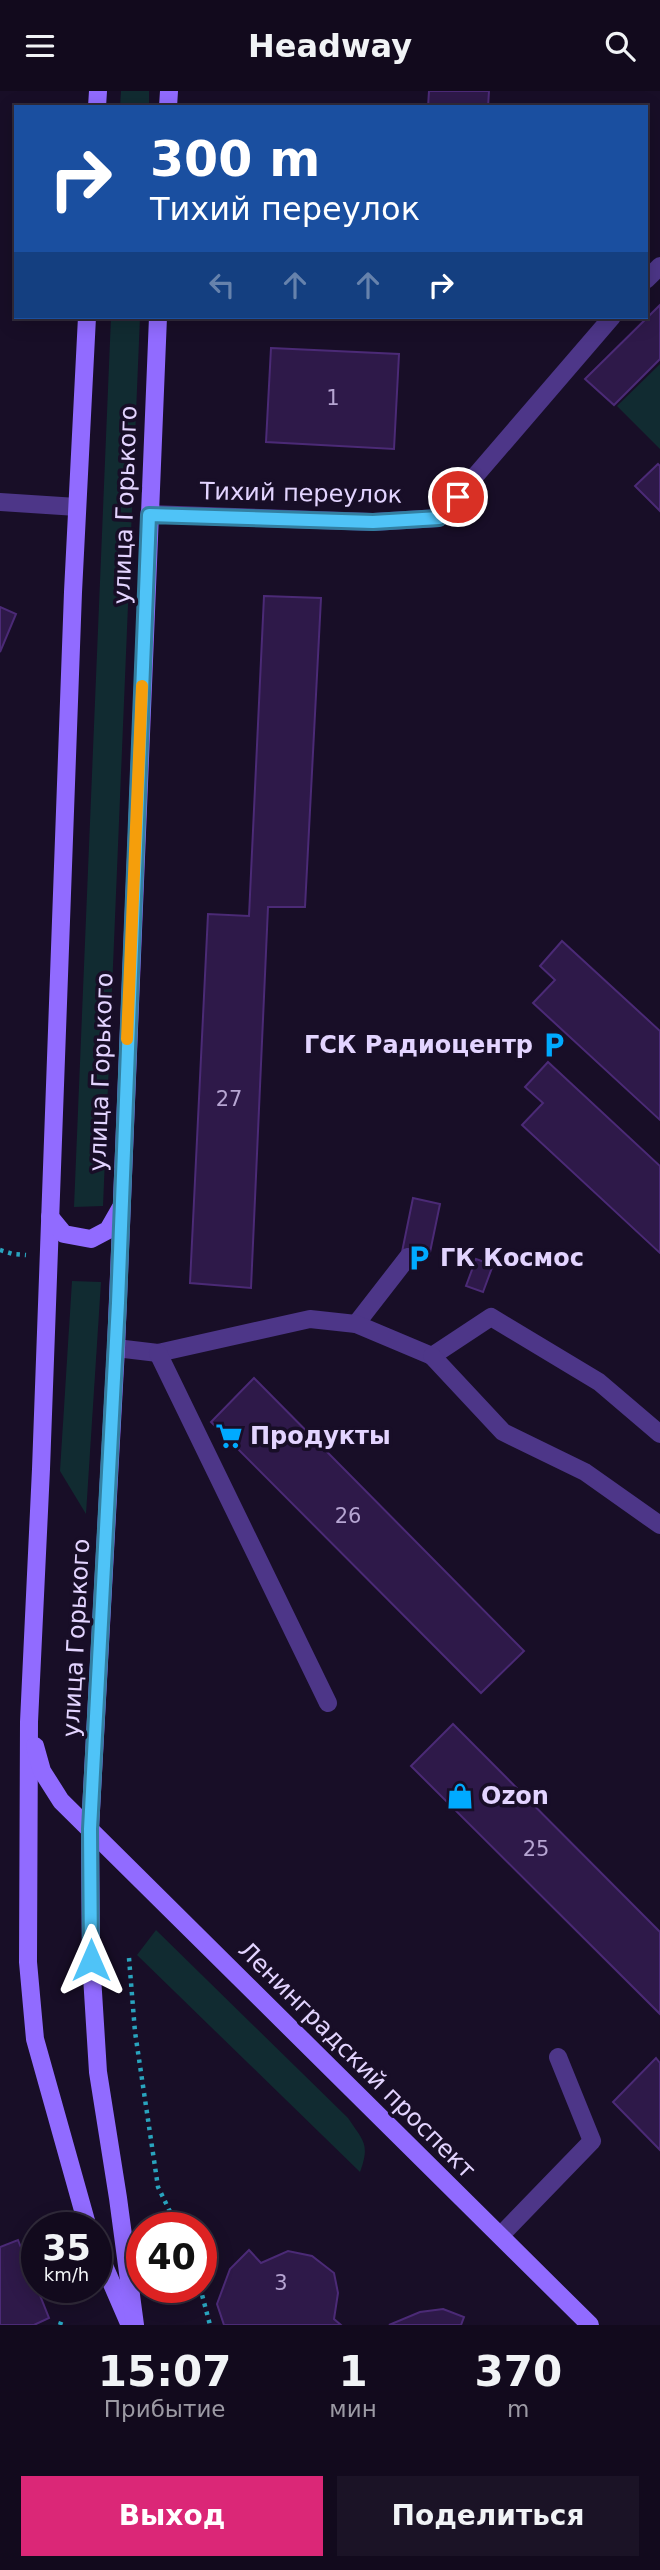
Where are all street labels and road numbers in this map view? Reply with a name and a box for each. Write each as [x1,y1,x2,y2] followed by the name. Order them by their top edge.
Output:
[108,405,142,605] street label: улица Горького
[199,477,402,509] street label: Тихий переулок
[84,972,118,1172] street label: улица Горького
[57,1538,95,1738] street label: улица Горького
[233,1936,481,2184] street label: Ленинградский проспект

